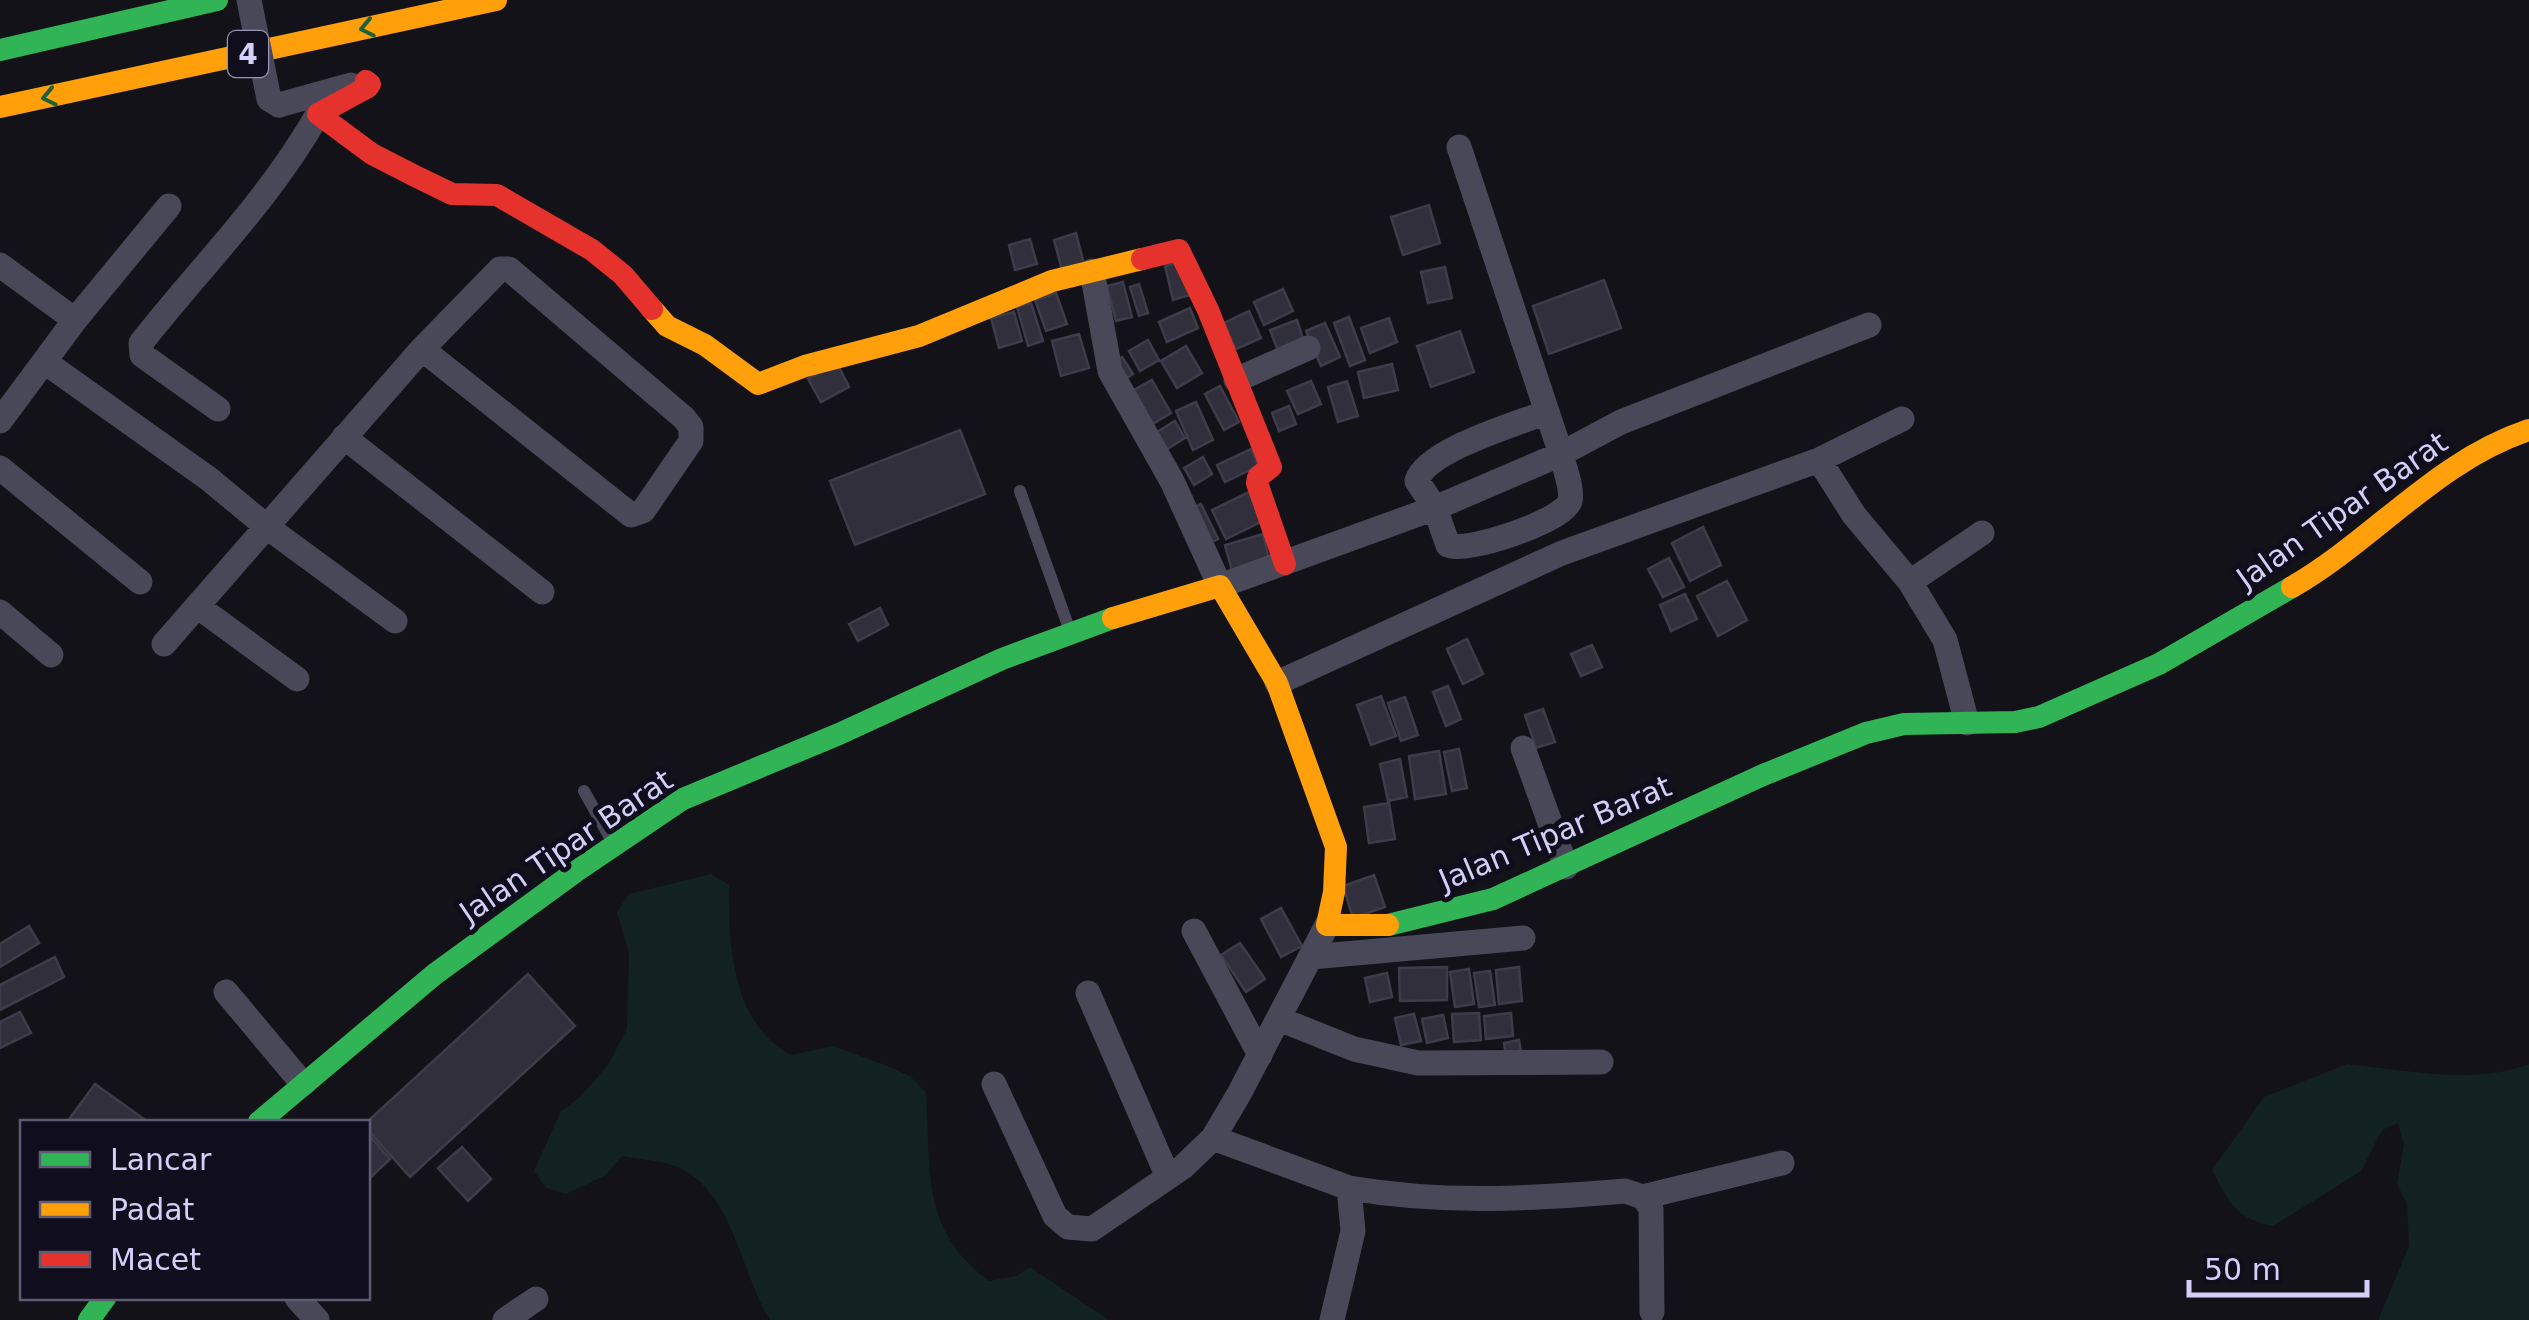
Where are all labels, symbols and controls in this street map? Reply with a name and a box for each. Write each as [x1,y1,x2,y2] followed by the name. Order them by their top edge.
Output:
[359,16,376,37] one-way arrow
[228,31,268,77] road number: 4
[41,85,58,106] one-way arrow
[2228,424,2454,597] street label: Jalan Tipar Barat
[451,762,679,931] street label: Jalan Tipar Barat
[1432,768,1677,899] street label: Jalan Tipar Barat
[20,1120,370,1300] legend
[110,1142,212,1177] text: Lancar
[110,1192,195,1227] text: Padat
[2189,1235,2366,1297] scale bar
[110,1242,201,1277] text: Macet
[2204,1252,2281,1287] text: 50 m

